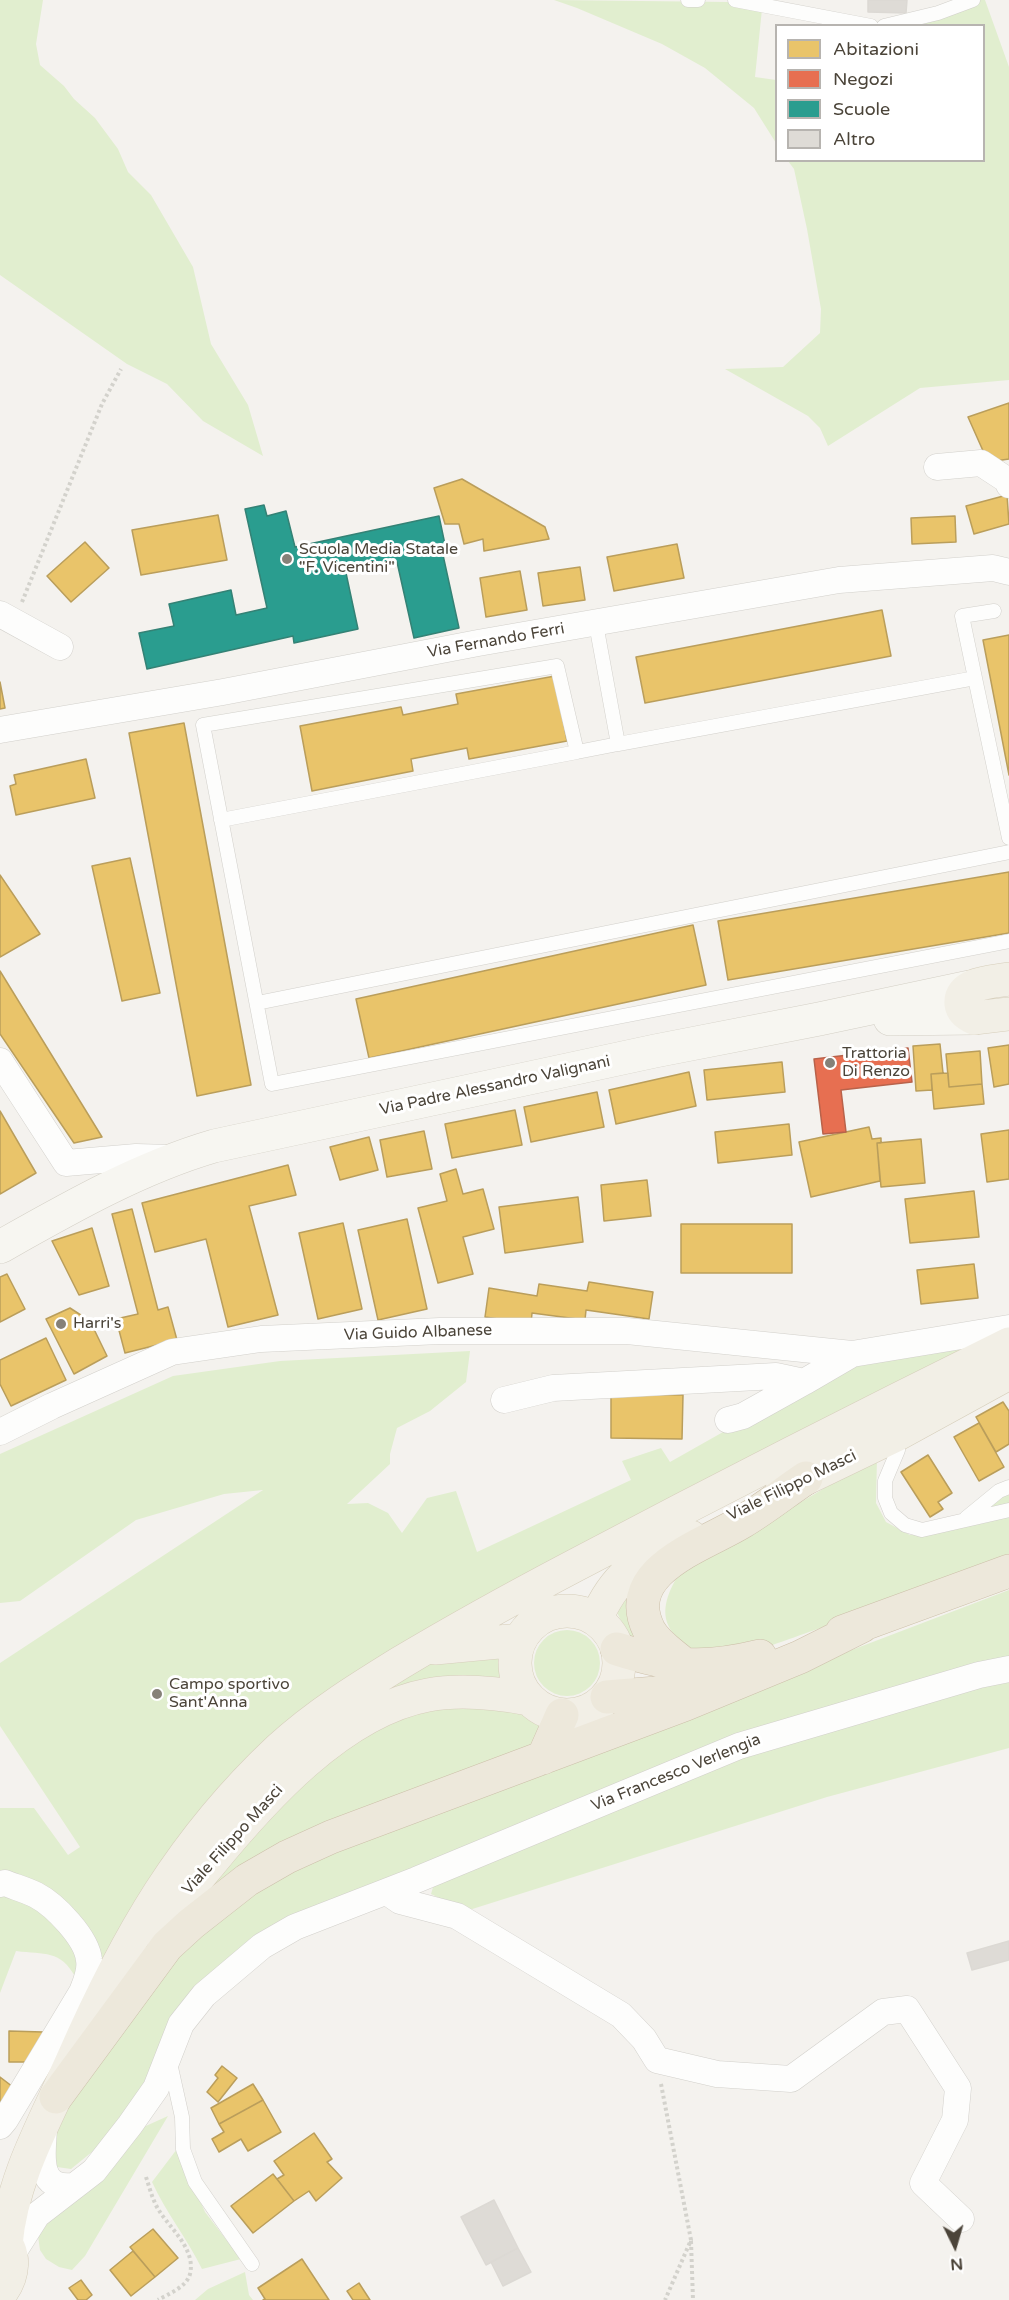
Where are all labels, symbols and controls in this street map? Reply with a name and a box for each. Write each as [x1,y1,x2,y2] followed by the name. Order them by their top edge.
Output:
[775,24,985,162] legend
[833,38,919,60] text: Abitazioni
[833,68,893,90] text: Negozi
[833,98,890,120] text: Scuole
[833,128,875,150] text: Altro
[299,540,458,578] place label: Scuola Media Statale "F. Vicentini"
[280,552,294,566] marker: Scuola Media Statale "F. Vicentini"
[426,619,566,663] street label: Via Fernando Ferri
[842,1044,910,1082] place label: Trattoria Di Renzo
[378,1052,612,1120] street label: Via Padre Alessandro Valignani
[823,1056,837,1070] marker: Trattoria Di Renzo
[73,1314,122,1334] place label: Harri's
[54,1317,68,1331] marker: Harri's
[344,1321,492,1345] street label: Via Guido Albanese
[724,1446,860,1526] street label: Viale Filippo Masci
[169,1675,290,1713] place label: Campo sportivo Sant'Anna
[150,1687,164,1701] marker: Campo sportivo Sant'Anna
[588,1730,764,1816] street label: Via Francesco Verlengia
[179,1781,287,1899] street label: Viale Filippo Masci
[925,2216,985,2276] north arrow
[949,2253,964,2274] text: N

